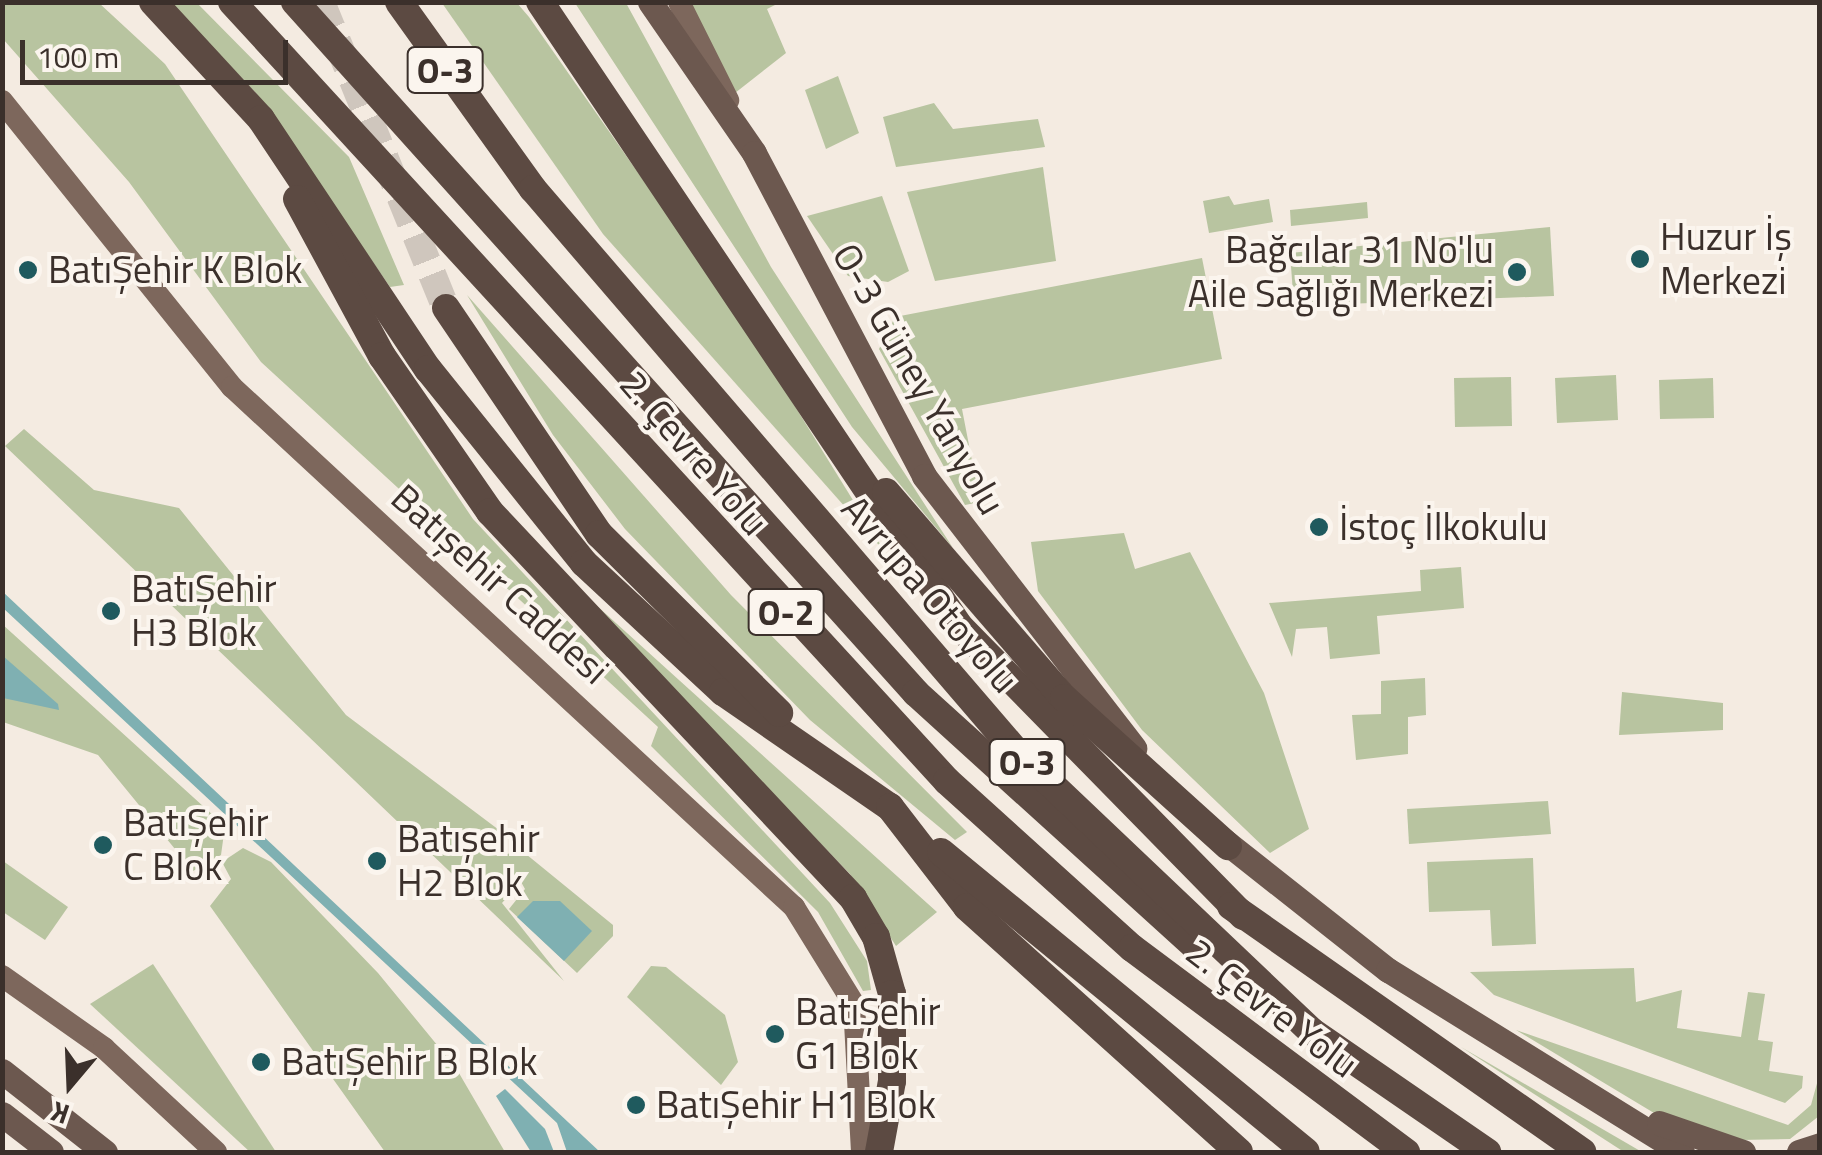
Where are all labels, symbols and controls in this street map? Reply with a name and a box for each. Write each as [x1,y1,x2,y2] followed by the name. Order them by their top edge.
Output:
[25,20,292,82] scale bar
[37,34,119,80] text: 100 m
[405,40,485,100] road number: O-3
[1660,214,1792,304] place label: Huzur İş Merkezi
[1188,227,1494,316] place label: Bağcılar 31 No'lu Aile Sağlığı Merkezi
[823,235,1015,523] street label: O-3 Güney Yanyolu
[48,247,303,293] place label: BatıŞehir K Blok
[1629,248,1651,270] marker: Huzur İş Merkezi
[17,259,39,281] marker: BatıŞehir K Blok
[1504,259,1530,285] marker: Bağcılar 31 No'lu Aile Sağlığı Merkezi
[610,362,778,544] street label: 2. Çevre Yolu
[382,475,618,693] street label: Batışehir Caddesi
[832,486,1028,702] street label: Avrupa Otoyolu
[1339,504,1548,550] place label: İstoç İlkokulu
[1308,516,1330,538] marker: İstoç İlkokulu
[131,566,277,656] place label: BatıŞehir H3 Blok
[746,582,826,642] road number: O-2
[100,600,122,622] marker: BatıŞehir H3 Blok
[987,732,1067,792] road number: O-3
[123,800,269,889] place label: BatıŞehir C Blok
[397,816,540,906] place label: Batışehir H2 Blok
[92,834,114,856] marker: BatıŞehir C Blok
[366,850,388,872] marker: Batışehir H2 Blok
[1177,929,1367,1087] street label: 2. Çevre Yolu
[795,989,941,1078] place label: BatıŞehir G1 Blok
[764,1023,786,1045] marker: BatıŞehir G1 Blok
[20,1035,120,1135] north arrow
[281,1039,537,1085] place label: BatıŞehir B Blok
[250,1051,272,1073] marker: BatıŞehir B Blok
[656,1082,936,1128] place label: BatıŞehir H1 Blok
[45,1091,75,1137] text: K
[625,1094,647,1116] marker: BatıŞehir H1 Blok

